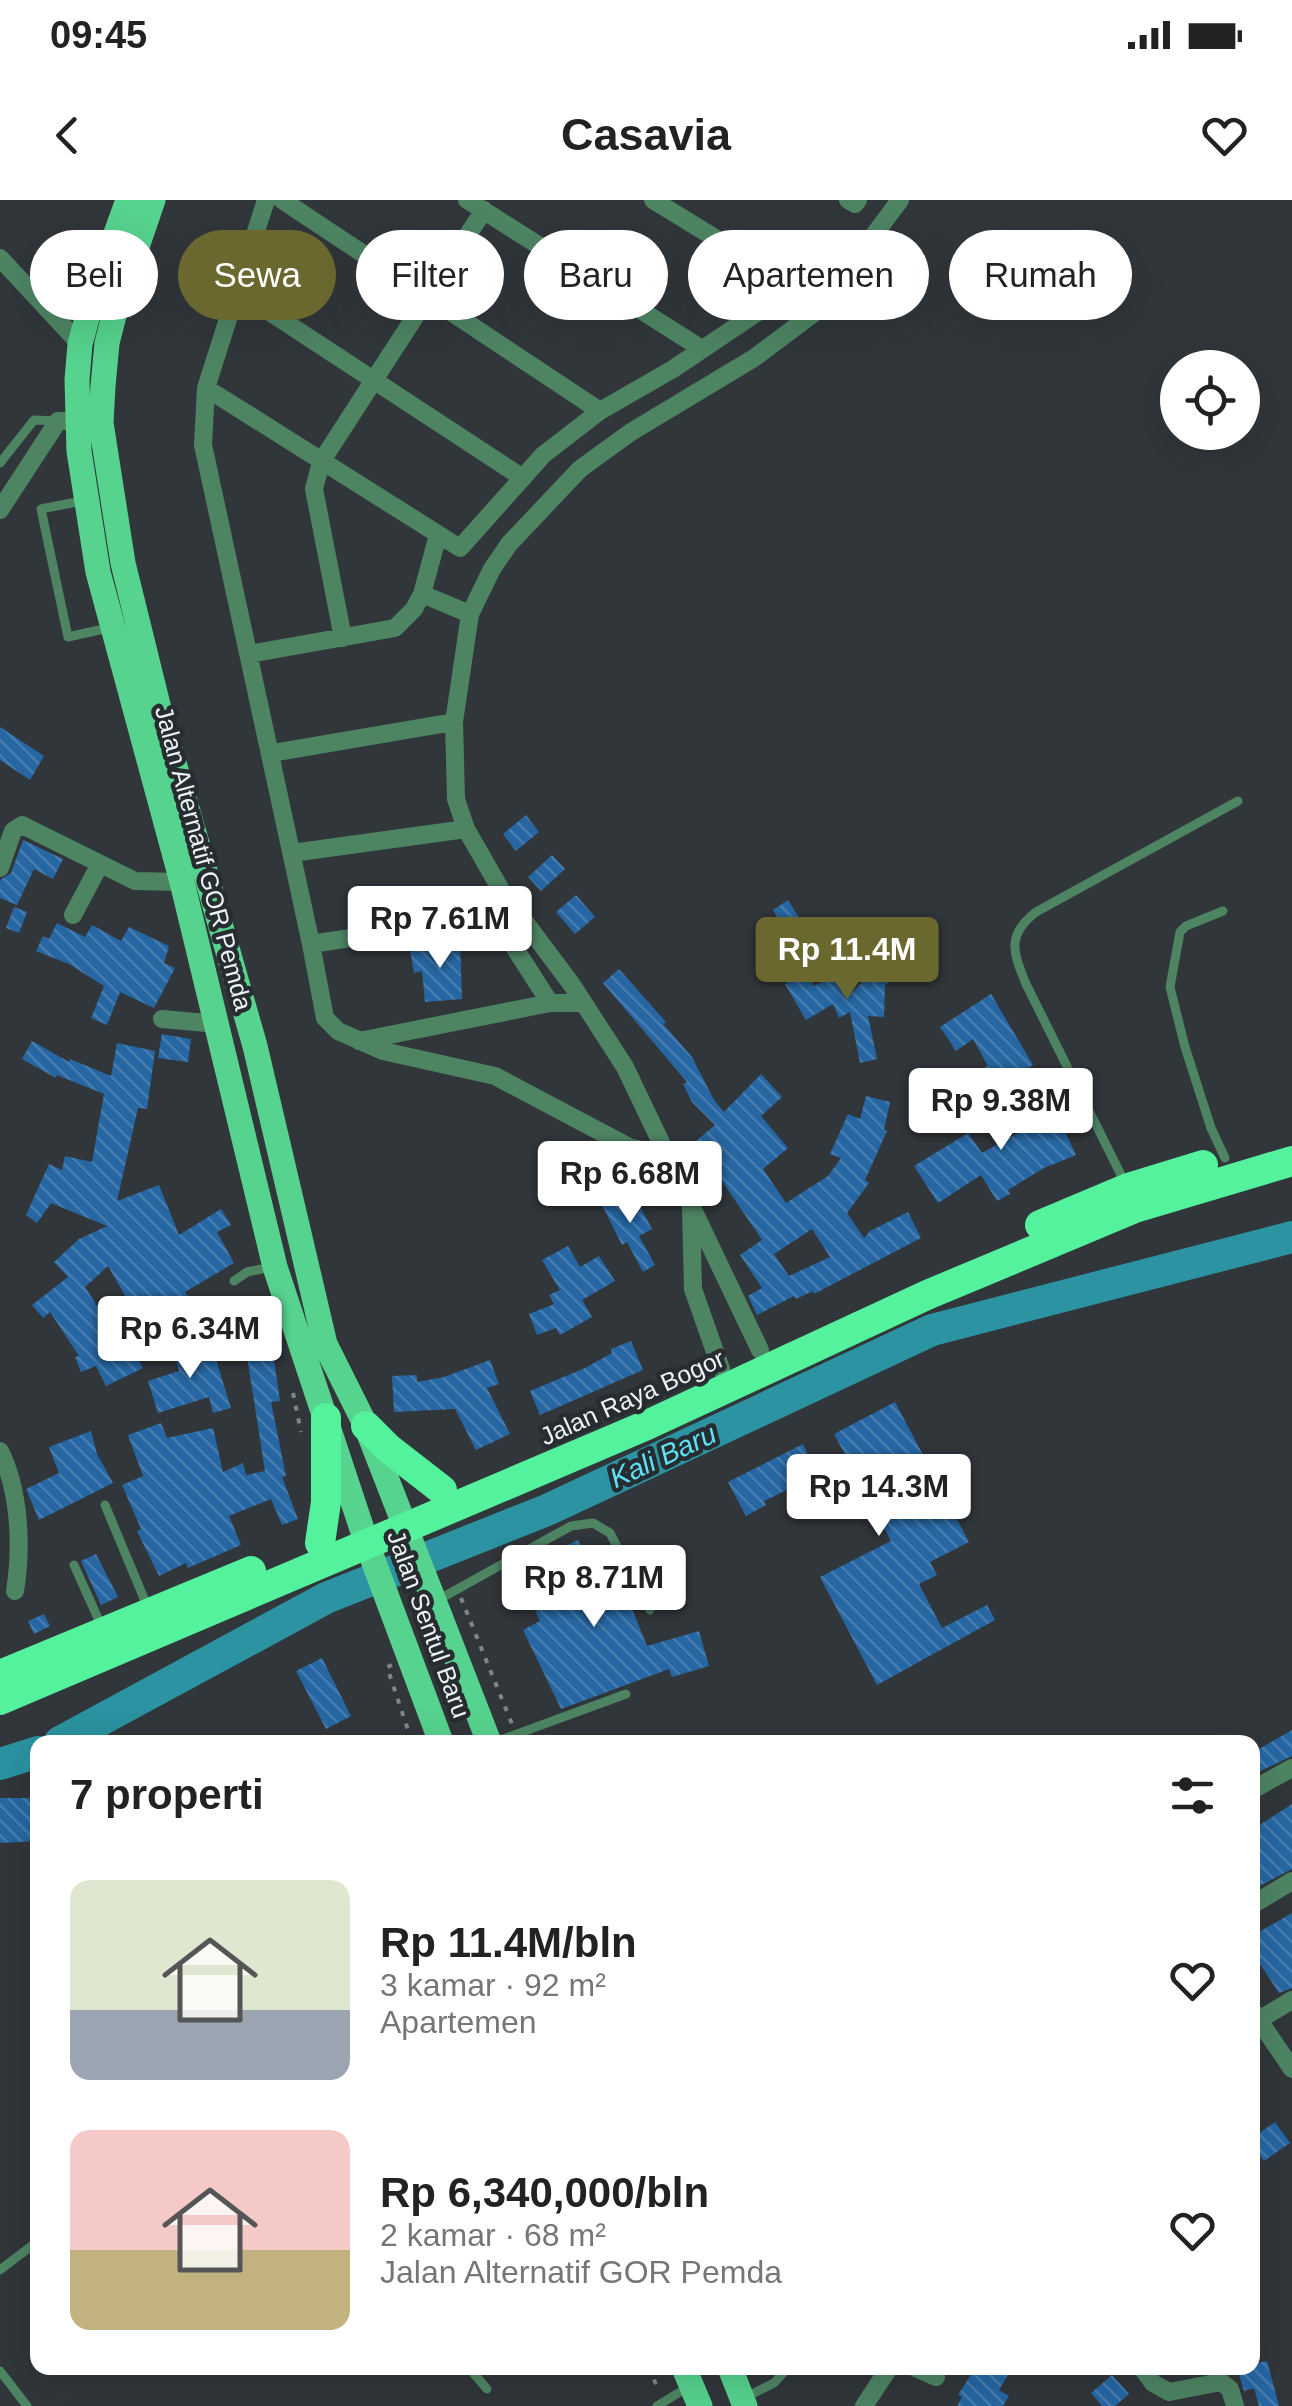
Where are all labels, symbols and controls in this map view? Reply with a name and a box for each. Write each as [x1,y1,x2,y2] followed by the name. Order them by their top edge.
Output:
[50,14,147,56] text: 09:45
[40,108,95,163] icon: back
[1197,108,1252,163] icon: heart
[561,109,731,160] text: Casavia
[30,230,158,320] chip: Beli
[178,230,336,320] chip: Sewa
[356,230,504,320] chip: Filter
[524,230,668,320] chip: Baru
[688,230,929,320] chip: Apartemen
[949,230,1132,320] chip: Rumah
[1160,350,1260,450] map controls
[1160,350,1260,450] button: locate
[150,703,258,1013] street label: Jalan Alternatif GOR Pemda
[337,886,543,971] pin: Rp 7.61M
[370,900,510,936] text: Rp 7.61M
[744,917,950,1002] pin: Rp 11.4M
[778,931,916,967] text: Rp 11.4M
[898,1068,1104,1153] pin: Rp 9.38M
[931,1082,1071,1118] text: Rp 9.38M
[527,1141,733,1226] pin: Rp 6.68M
[560,1155,700,1191] text: Rp 6.68M
[87,1296,293,1381] pin: Rp 6.34M
[120,1310,260,1346] text: Rp 6.34M
[536,1344,728,1450] street label: Jalan Raya Bogor
[605,1418,721,1494] water label: Kali Baru
[776,1454,982,1539] pin: Rp 14.3M
[809,1468,949,1504] text: Rp 14.3M
[382,1526,476,1722] street label: Jalan Sentul Baru
[491,1545,697,1630] pin: Rp 8.71M
[524,1559,664,1595] text: Rp 8.71M
[1165,1768,1220,1823] icon: filters
[70,1771,264,1818] text: 7 properti
[380,1919,637,1966] text: Rp 11.4M/bln
[150,1920,270,2040] icon: home
[1165,1953,1220,2008] icon: heart
[380,1967,606,2003] text: 3 kamar · 92 m²
[380,2004,537,2040] text: Apartemen
[380,2169,709,2216] text: Rp 6,340,000/bln
[150,2170,270,2290] icon: home
[1165,2203,1220,2258] icon: heart
[380,2217,606,2253] text: 2 kamar · 68 m²
[380,2254,782,2290] text: Jalan Alternatif GOR Pemda

